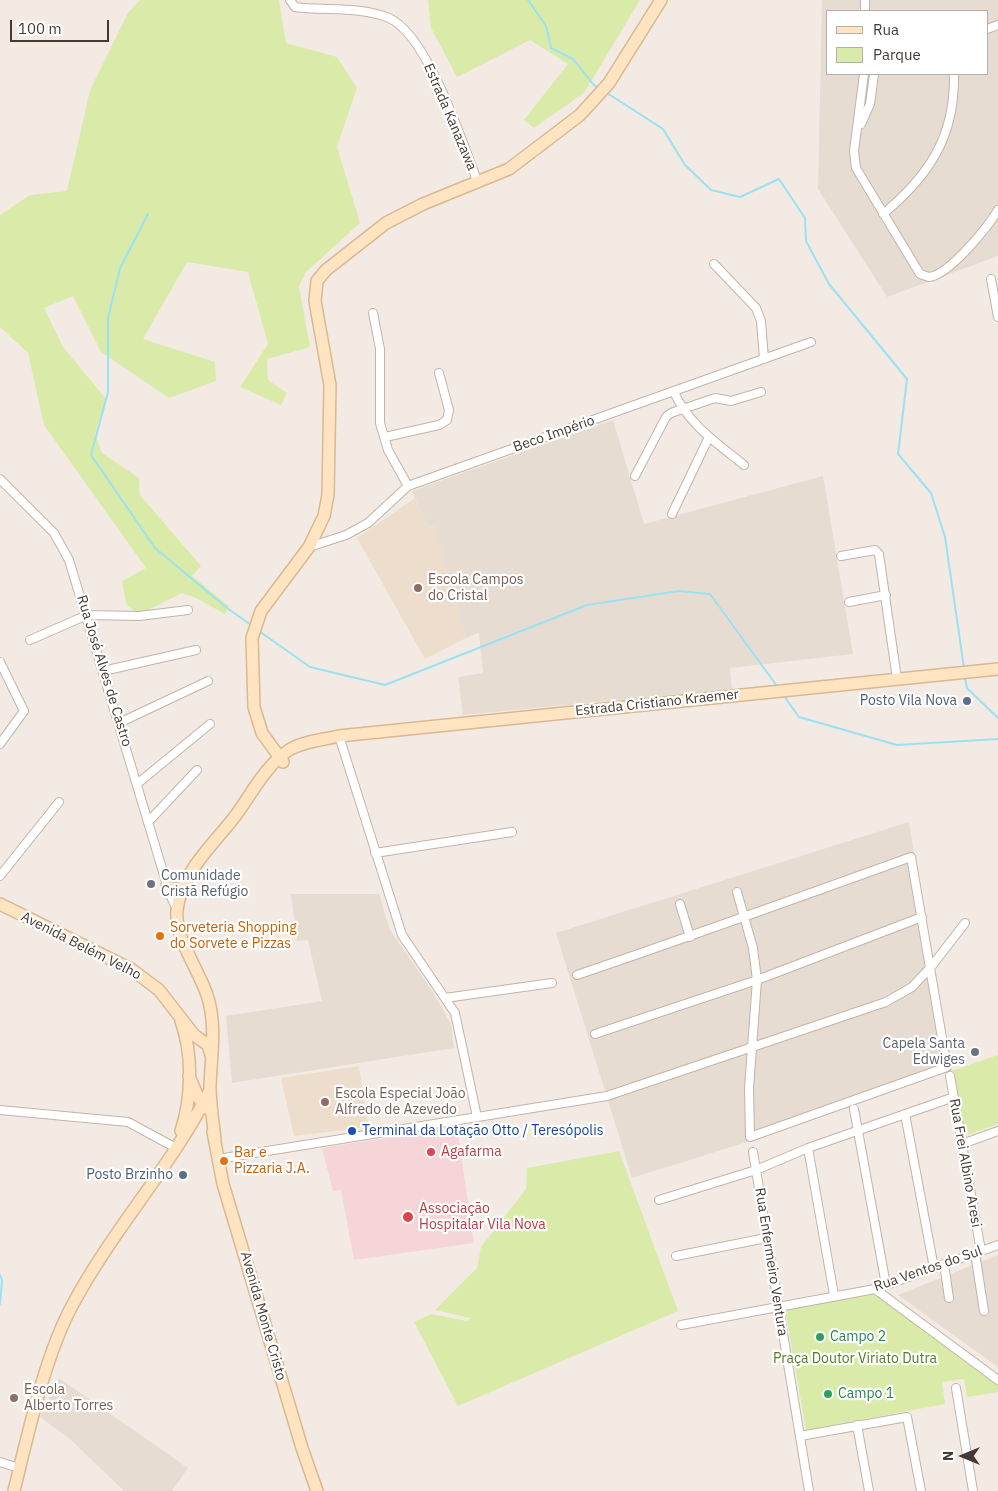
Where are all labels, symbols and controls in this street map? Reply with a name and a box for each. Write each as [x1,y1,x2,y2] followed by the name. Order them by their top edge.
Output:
[12,10,111,42] scale bar
[826,10,988,75] legend
[18,19,62,38] text: 100 m
[873,20,899,39] text: Rua
[873,45,921,64] text: Parque
[420,61,480,173] street label: Estrada Kanazawa
[511,412,597,456] street label: Beco Império
[428,572,524,604] place label: Escola Campos do Cristal
[412,582,424,594] marker: Escola Campos do Cristal
[73,593,135,749] street label: Rua José Alves de Castro
[574,686,740,720] street label: Estrada Cristiano Kraemer
[860,693,957,709] place label: Posto Vila Nova
[961,695,973,707] marker: Posto Vila Nova
[161,868,248,900] place label: Comunidade Cristã Refúgio
[145,878,157,890] marker: Comunidade Cristã Refúgio
[18,908,144,984] street label: Avenida Belém Velho
[170,920,297,952] place label: Sorveteria Shopping do Sorvete e Pizzas
[154,930,166,942] marker: Sorveteria Shopping do Sorvete e Pizzas
[882,1036,965,1068] place label: Capela Santa Edwiges
[969,1046,981,1058] marker: Capela Santa Edwiges
[335,1086,466,1118] place label: Escola Especial João Alfredo de Azevedo
[319,1096,331,1108] marker: Escola Especial João Alfredo de Azevedo
[945,1097,985,1229] street label: Rua Frei Albino Aresi
[362,1123,603,1139] place label: Terminal da Lotação Otto / Teresópolis
[346,1125,358,1137] marker: Terminal da Lotação Otto / Teresópolis
[441,1144,502,1160] place label: Agafarma
[234,1145,310,1178] place label: Bar e Pizzaria J.A.
[425,1146,437,1158] marker: Agafarma
[218,1155,230,1167] marker: Bar e Pizzaria J.A.
[86,1167,173,1183] place label: Posto Brzinho
[177,1169,189,1181] marker: Posto Brzinho
[751,1187,791,1337] street label: Rua Enfermeiro Ventura
[419,1201,546,1234] place label: Associação Hospitalar Vila Nova
[401,1210,415,1224] marker: Associação Hospitalar Vila Nova
[872,1243,984,1295] street label: Rua Ventos do Sul
[237,1250,289,1382] street label: Avenida Monte Cristo
[830,1329,886,1345] place label: Campo 2
[814,1331,826,1343] marker: Campo 2
[773,1351,937,1367] park label: Praça Doutor Viriato Dutra
[24,1382,113,1414] place label: Escola Alberto Torres
[838,1386,894,1402] place label: Campo 1
[822,1388,834,1400] marker: Campo 1
[8,1392,20,1404] marker: Escola Alberto Torres
[938,1431,988,1481] north arrow
[939,1451,957,1461] text: N

